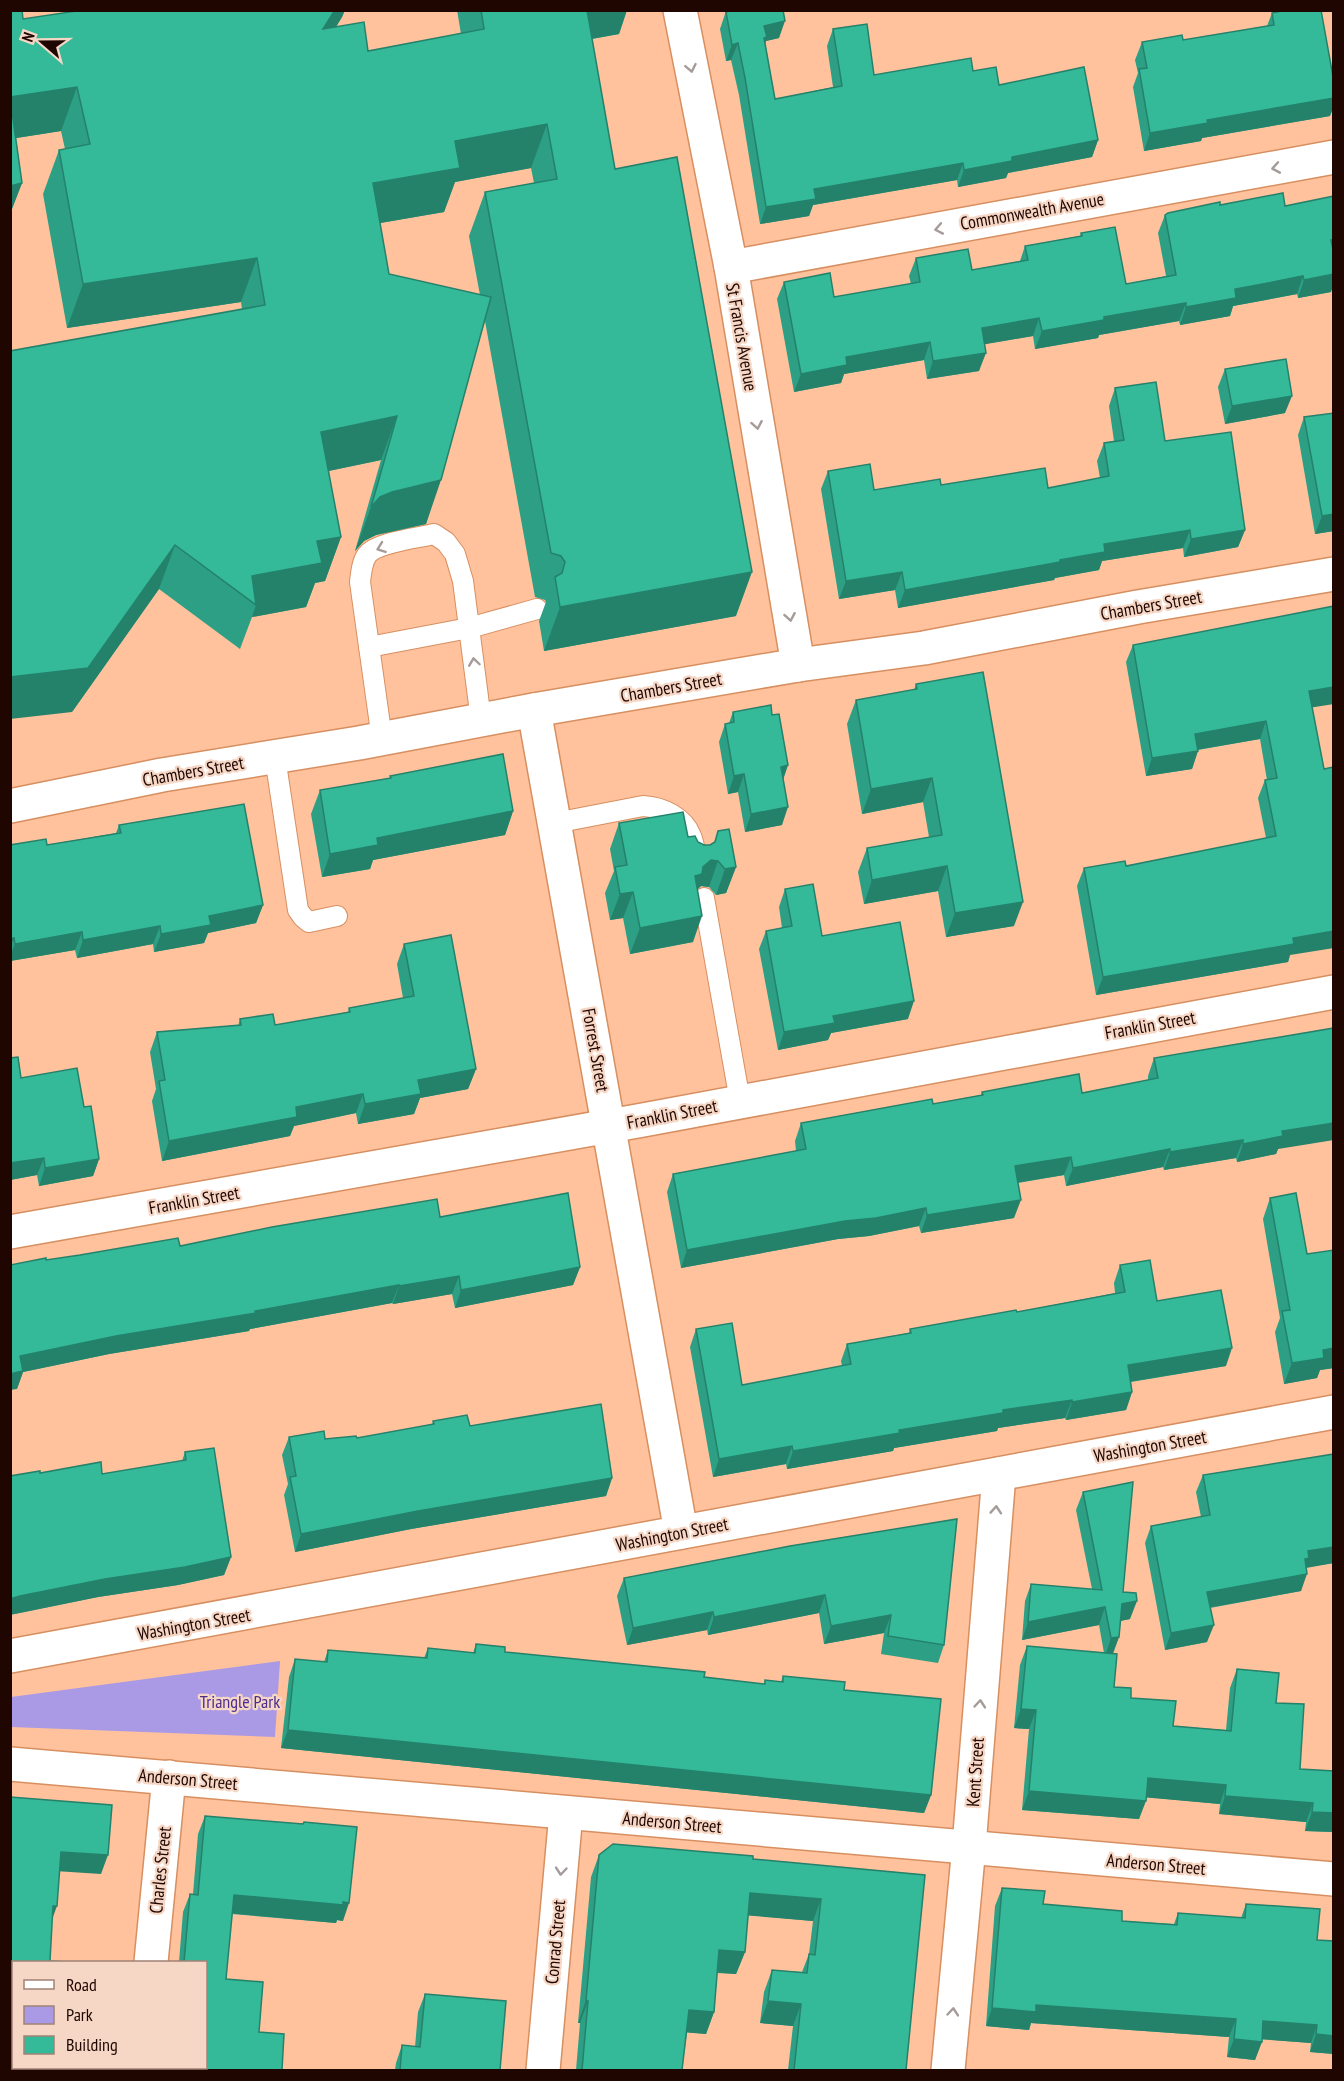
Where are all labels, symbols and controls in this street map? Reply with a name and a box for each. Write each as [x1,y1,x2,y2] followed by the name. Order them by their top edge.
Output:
[12,12,72,72] north arrow
[17,29,39,44] text: N
[684,63,697,73] one-way arrow
[1271,161,1281,173] one-way arrow
[958,187,1106,235] street label: Commonwealth Avenue
[935,222,944,234] one-way arrow
[721,281,763,393] street label: St Francis Avenue
[750,419,763,429] one-way arrow
[376,540,386,553] one-way arrow
[1099,585,1203,625] street label: Chambers Street
[783,612,796,622] one-way arrow
[468,658,480,667] one-way arrow
[619,667,723,707] street label: Chambers Street
[141,751,245,791] street label: Chambers Street
[577,1006,615,1094] street label: Forrest Street
[1103,1006,1197,1044] street label: Franklin Street
[625,1094,719,1134] street label: Franklin Street
[147,1181,241,1219] street label: Franklin Street
[1092,1425,1208,1467] street label: Washington Street
[989,1505,1002,1514] one-way arrow
[614,1512,730,1556] street label: Washington Street
[136,1603,252,1645] street label: Washington Street
[200,1690,280,1713] park label: Triangle Park
[973,1700,986,1709] one-way arrow
[961,1736,989,1807] street label: Kent Street
[137,1763,239,1795] street label: Anderson Street
[621,1806,723,1838] street label: Anderson Street
[144,1825,176,1915] street label: Charles Street
[1105,1848,1207,1880] street label: Anderson Street
[555,1867,568,1876] one-way arrow
[540,1899,570,1985] street label: Conrad Street
[12,1961,207,2069] legend
[66,1973,97,1996] text: Road
[66,2003,93,2026] text: Park
[946,2008,959,2017] one-way arrow
[66,2033,118,2056] text: Building

